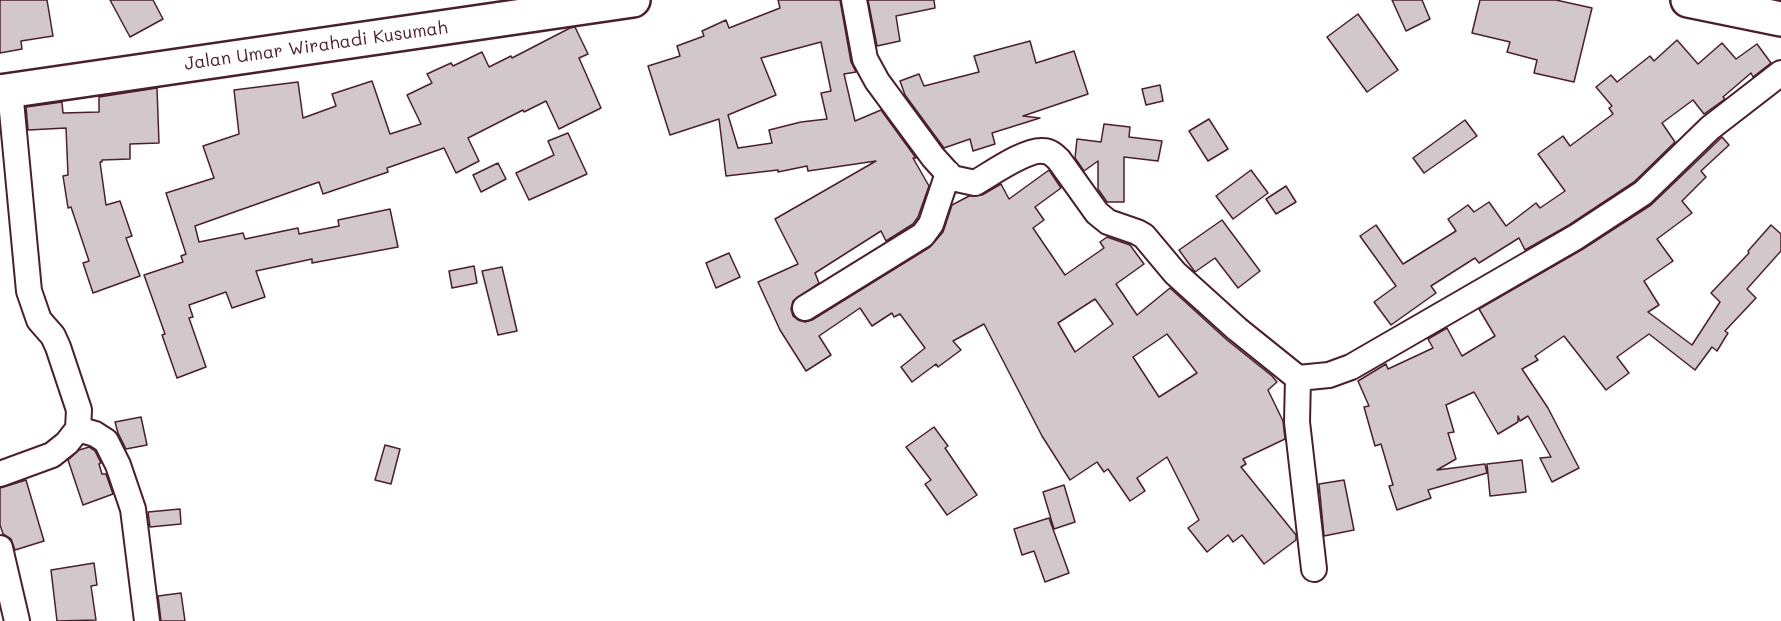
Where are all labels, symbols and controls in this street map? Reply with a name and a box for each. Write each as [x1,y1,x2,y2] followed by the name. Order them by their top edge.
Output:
[183,17,449,75] street label: Jalan Umar Wirahadi Kusumah

